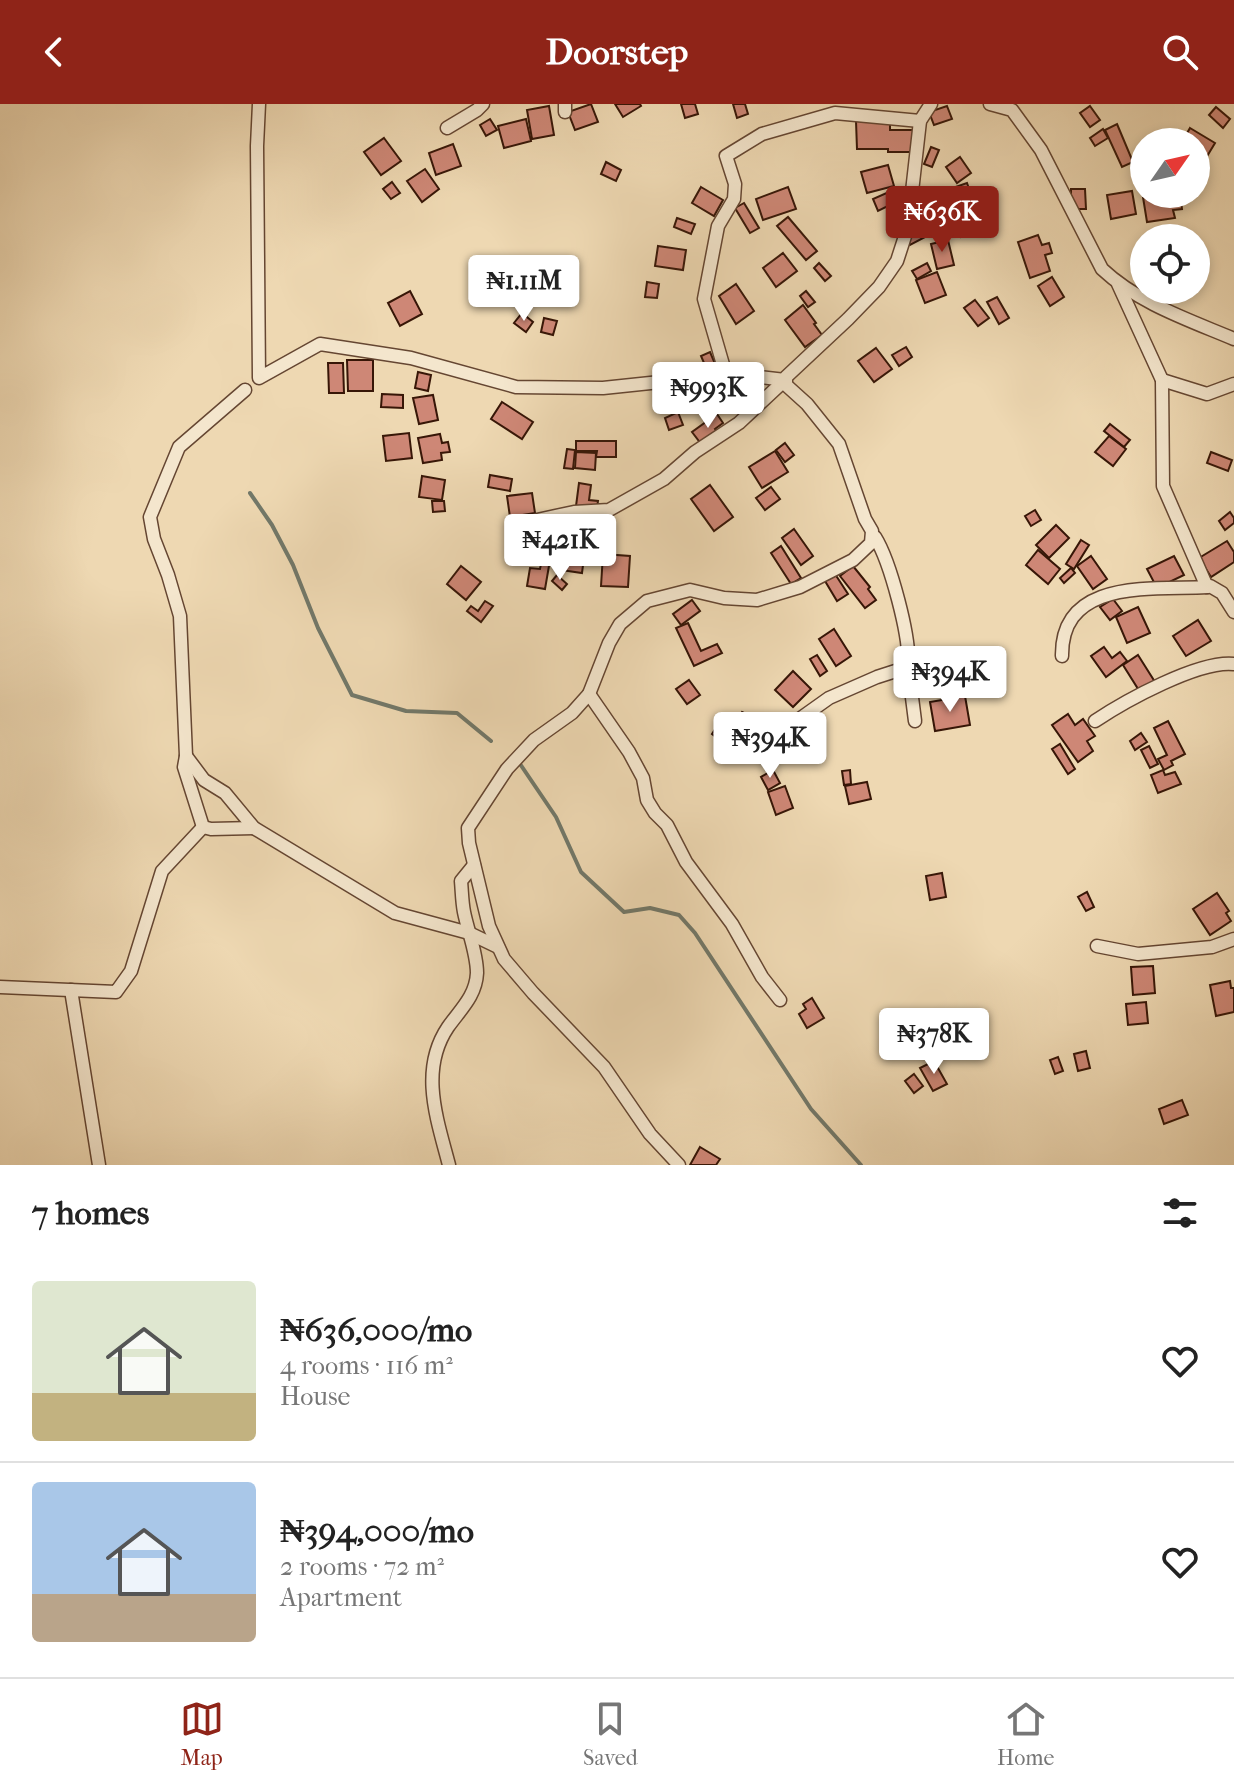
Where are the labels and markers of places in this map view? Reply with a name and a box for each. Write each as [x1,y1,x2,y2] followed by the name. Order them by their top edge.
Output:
[886,186,998,254] pin: ₦636K
[459,255,589,323] pin: ₦1.11M
[652,362,764,430] pin: ₦993K
[504,514,616,582] pin: ₦421K
[894,646,1006,714] pin: ₦394K
[714,712,826,780] pin: ₦394K
[878,1008,990,1076] pin: ₦378K

